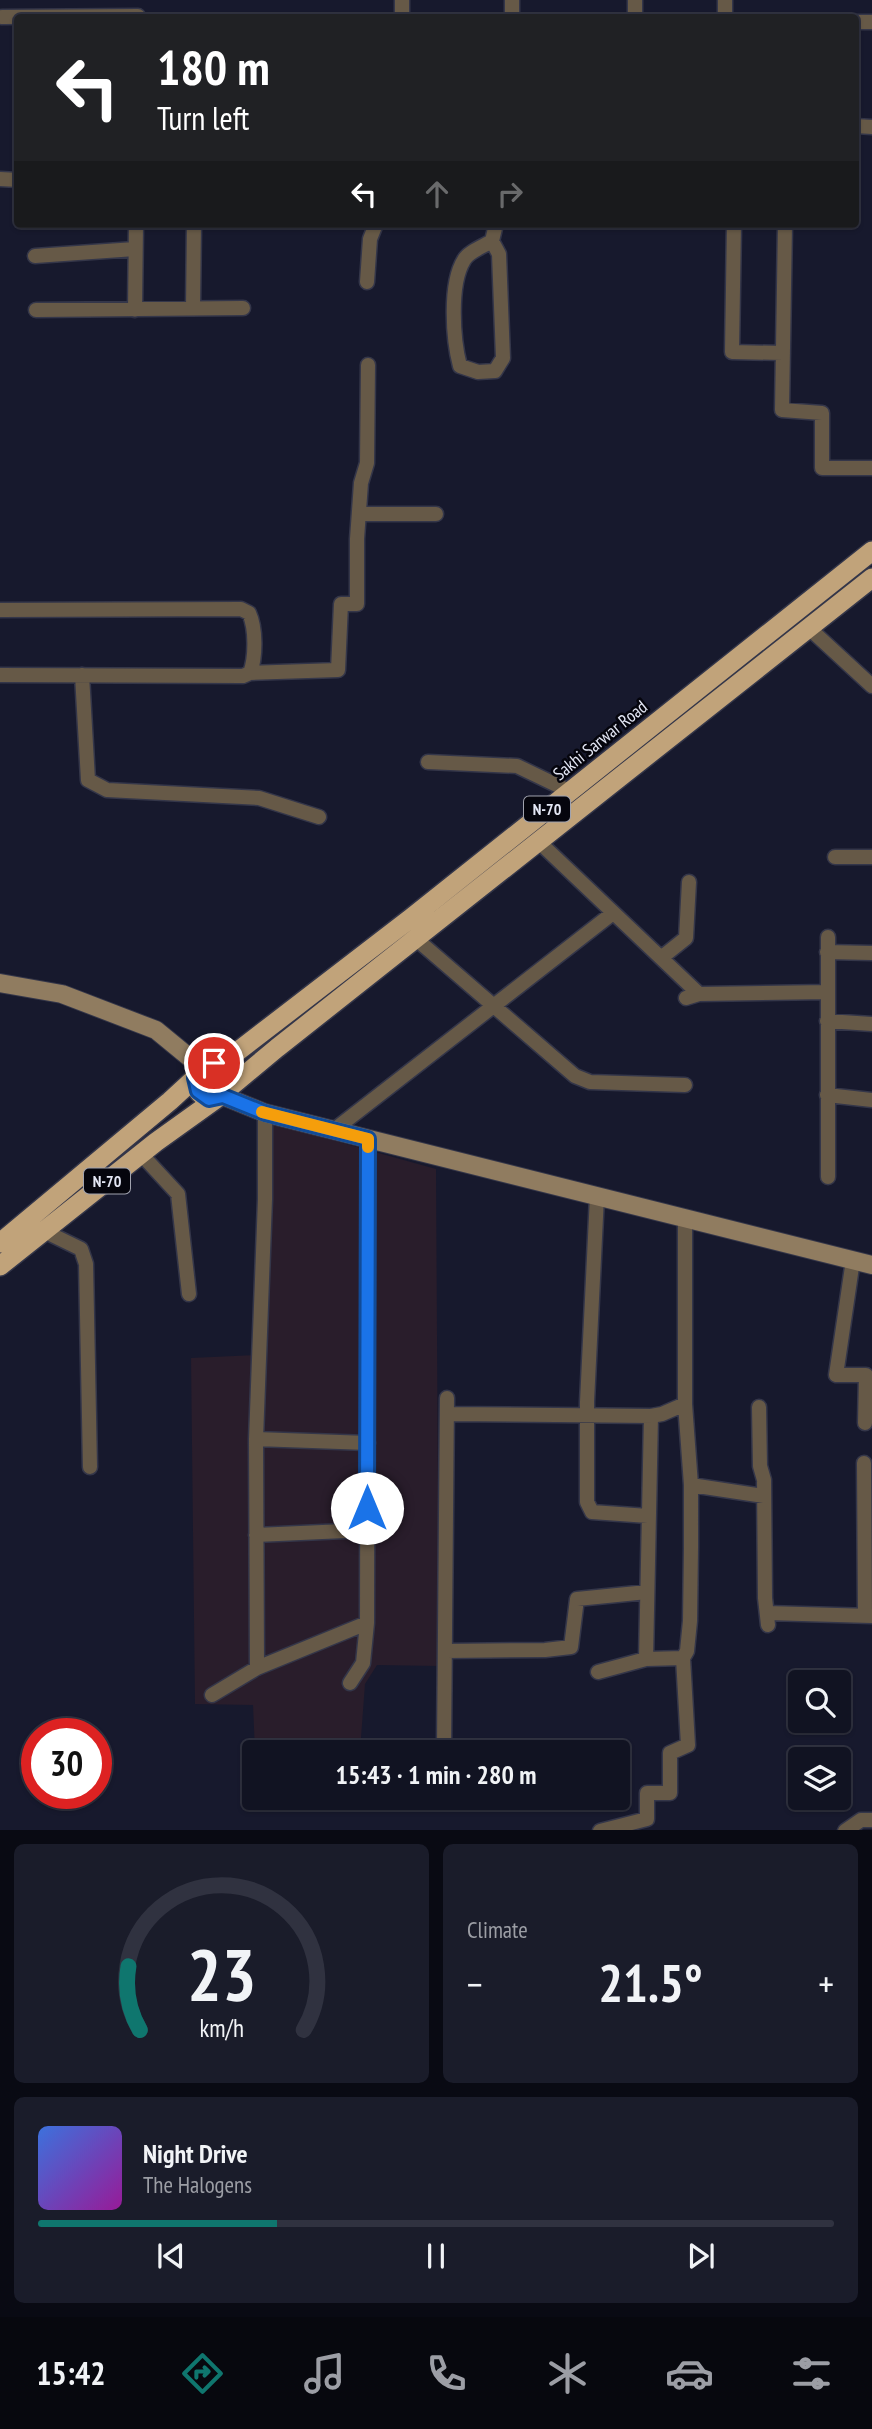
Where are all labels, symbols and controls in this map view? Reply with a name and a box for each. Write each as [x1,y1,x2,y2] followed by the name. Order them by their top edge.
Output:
[157,35,270,99] text: 180 m
[42,42,133,133] icon: left
[157,97,249,139] text: Turn left
[345,175,383,213] icon: left
[418,175,456,213] icon: ahead
[491,175,529,213] icon: right
[548,695,652,785] street label: Sakhi Sarwar Road
[524,796,570,822] road number: N-70
[184,1033,244,1093] pin
[195,1044,233,1082] icon: arrive
[84,1168,130,1194] road number: N-70
[330,1471,404,1545] position arrow
[788,1670,851,1810] map controls
[788,1670,851,1733] button: search
[21,1718,112,1809] speed limit sign: 30
[788,1747,851,1810] button: layers
[336,1758,536,1791] text: 15:43 · 1 min · 280 m
[467,1915,528,1944] text: Climate
[187,1926,256,2020] text: 23
[598,1949,703,2016] text: 21.5°
[467,1959,483,2008] text: −
[818,1959,834,2008] text: +
[199,2011,244,2043] text: km/h
[143,2137,248,2170] text: Night Drive
[143,2170,252,2199] text: The Halogens
[152,2237,190,2275] icon: previous
[417,2237,455,2275] icon: pause
[682,2237,720,2275] icon: next
[178,2349,227,2398] icon: directions
[300,2349,349,2398] icon: music
[422,2349,471,2398] icon: phone
[543,2349,592,2398] icon: climate
[665,2349,714,2398] icon: car
[787,2349,836,2398] icon: filters
[36,2352,106,2394] text: 15:42

